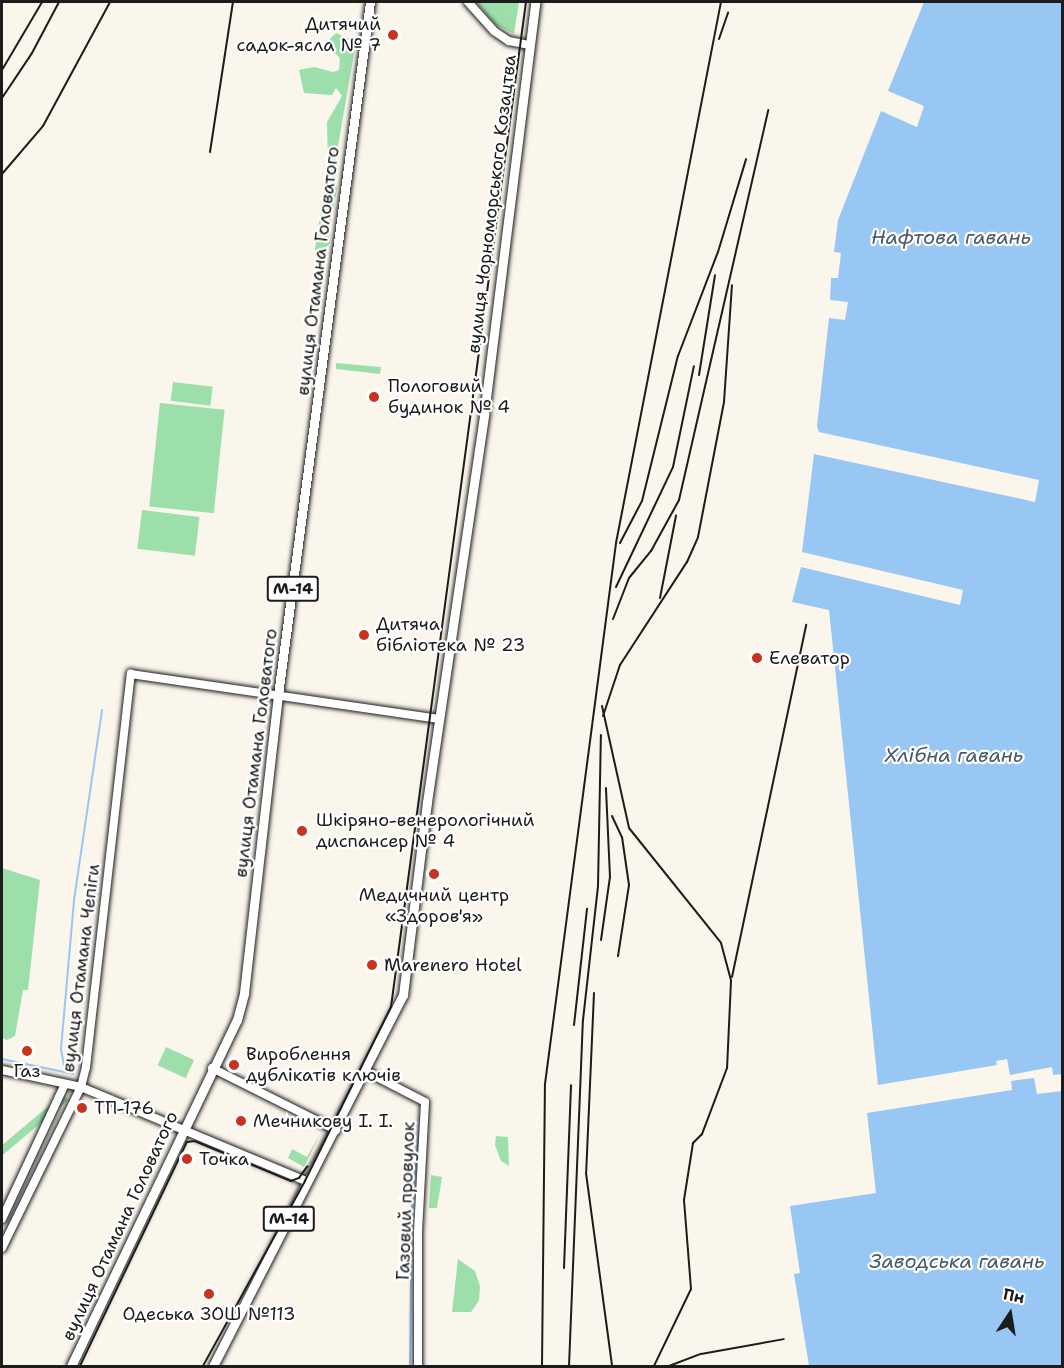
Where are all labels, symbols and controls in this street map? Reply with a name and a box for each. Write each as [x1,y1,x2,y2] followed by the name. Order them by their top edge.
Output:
[236,14,381,57] place label: Дитячий садок-ясла № 7
[386,28,400,42] marker: Дитячий садок-ясла № 7
[463,53,521,355] street label: вулиця Чорноморського Козацтва
[292,145,344,397] street label: вулиця Отамана Головатого
[871,225,1031,249] water label: Нафтова гавань
[388,376,510,418] place label: Пологовий будинок № 4
[365,388,383,406] marker: Пологовий будинок № 4
[266,576,320,602] road number: М-14
[376,614,525,656] place label: Дитяча бібліотека № 23
[230,627,282,879] street label: вулиця Отамана Головатого
[357,628,371,642] marker: Дитяча бібліотека № 23
[769,647,850,669] place label: Елеватор
[750,651,764,665] marker: Елеватор
[885,743,1023,767] water label: Хлібна гавань
[316,810,534,852] place label: Шкіряно-венерологічний диспансер № 4
[293,822,311,840] marker: Шкіряно-венерологічний диспансер № 4
[57,863,105,1073] street label: вулиця Отамана Чепіги
[425,865,443,883] marker: Медичний центр «Здоров'я»
[359,885,509,928] place label: Медичний центр «Здоров'я»
[384,954,522,976] place label: Marenero Hotel
[365,958,379,972] marker: Marenero Hotel
[20,1044,34,1058] marker: Газ
[246,1044,401,1086] place label: Вироблення дублікатів ключів
[227,1058,241,1072] marker: Вироблення дублікатів ключів
[13,1060,41,1082] place label: Газ
[94,1097,154,1119] place label: ТП-176
[75,1101,89,1115] marker: ТП-176
[57,1108,183,1344] street label: вулиця Отамана Головатого
[253,1110,393,1132] place label: Мечникову І. І.
[234,1114,248,1128] marker: Мечникову І. І.
[392,1121,420,1281] street label: Газовий провулок
[199,1148,249,1170] place label: Точка
[180,1152,194,1166] marker: Точка
[262,1206,316,1232] road number: М-14
[870,1249,1044,1273] water label: Заводська гавань
[1001,1283,1026,1308] text: Пн
[980,1284,1040,1344] north arrow
[202,1287,216,1301] marker: Одеська ЗОШ №113
[122,1303,296,1325] place label: Одеська ЗОШ №113

